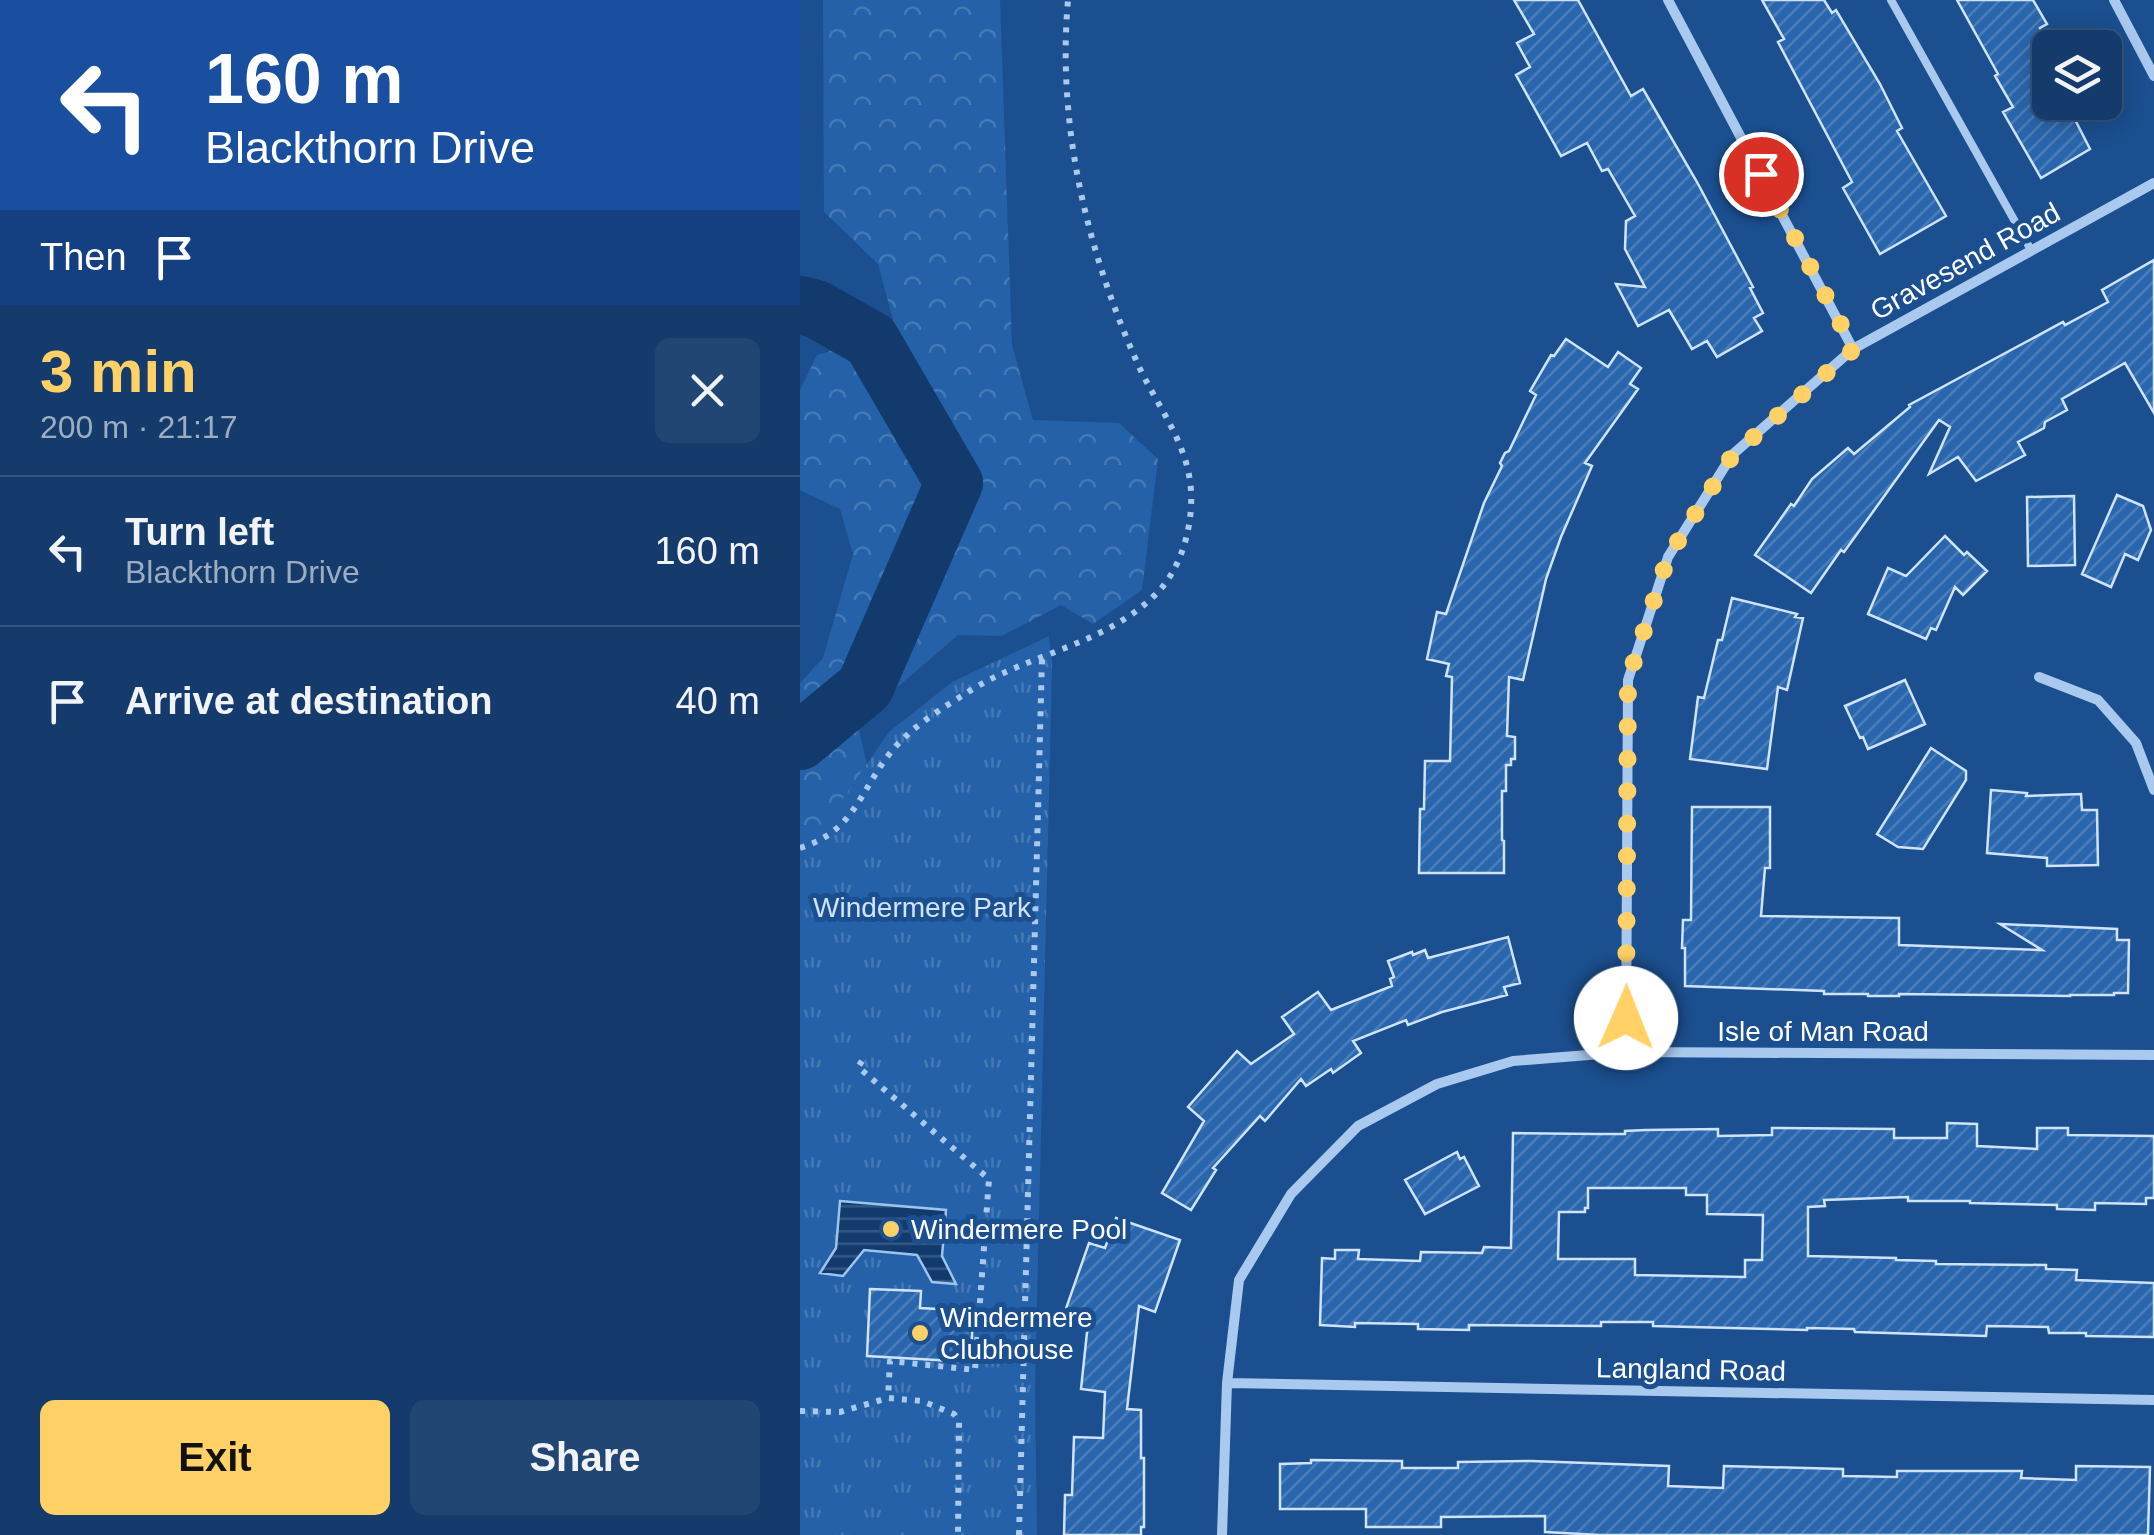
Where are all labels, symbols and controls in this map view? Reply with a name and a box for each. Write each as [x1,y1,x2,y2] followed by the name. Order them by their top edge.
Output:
[2032,30,2122,120] map controls
[2032,30,2122,120] button: layers
[40,40,170,170] icon: left
[205,40,403,118] text: 160 m
[205,122,535,173] text: Blackthorn Drive
[1719,132,1804,217] pin
[1734,147,1789,202] icon: arrive
[1865,197,2065,326] street label: Gravesend Road
[147,230,202,285] icon: arrive
[40,236,127,278] text: Then
[40,338,197,405] text: 3 min
[655,338,760,443] button: close
[40,409,237,445] text: 200 m · 21:17
[125,511,274,553] text: Turn left
[40,524,95,579] icon: left
[654,530,760,572] text: 160 m
[125,554,360,590] text: Blackthorn Drive
[40,674,95,729] icon: arrive
[125,680,492,722] text: Arrive at destination
[676,680,760,722] text: 40 m
[813,892,1032,923] park label: Windermere Park
[1574,966,1678,1070] position arrow
[1717,1016,1929,1047] street label: Isle of Man Road
[911,1214,1127,1245] place label: Windermere Pool
[880,1218,902,1240] marker: Windermere Pool
[940,1302,1092,1365] place label: Windermere Clubhouse
[909,1322,931,1344] marker: Windermere Clubhouse
[1596,1352,1786,1387] street label: Langland Road
[40,1400,390,1515] button: Exit
[410,1400,760,1515] button: Share

